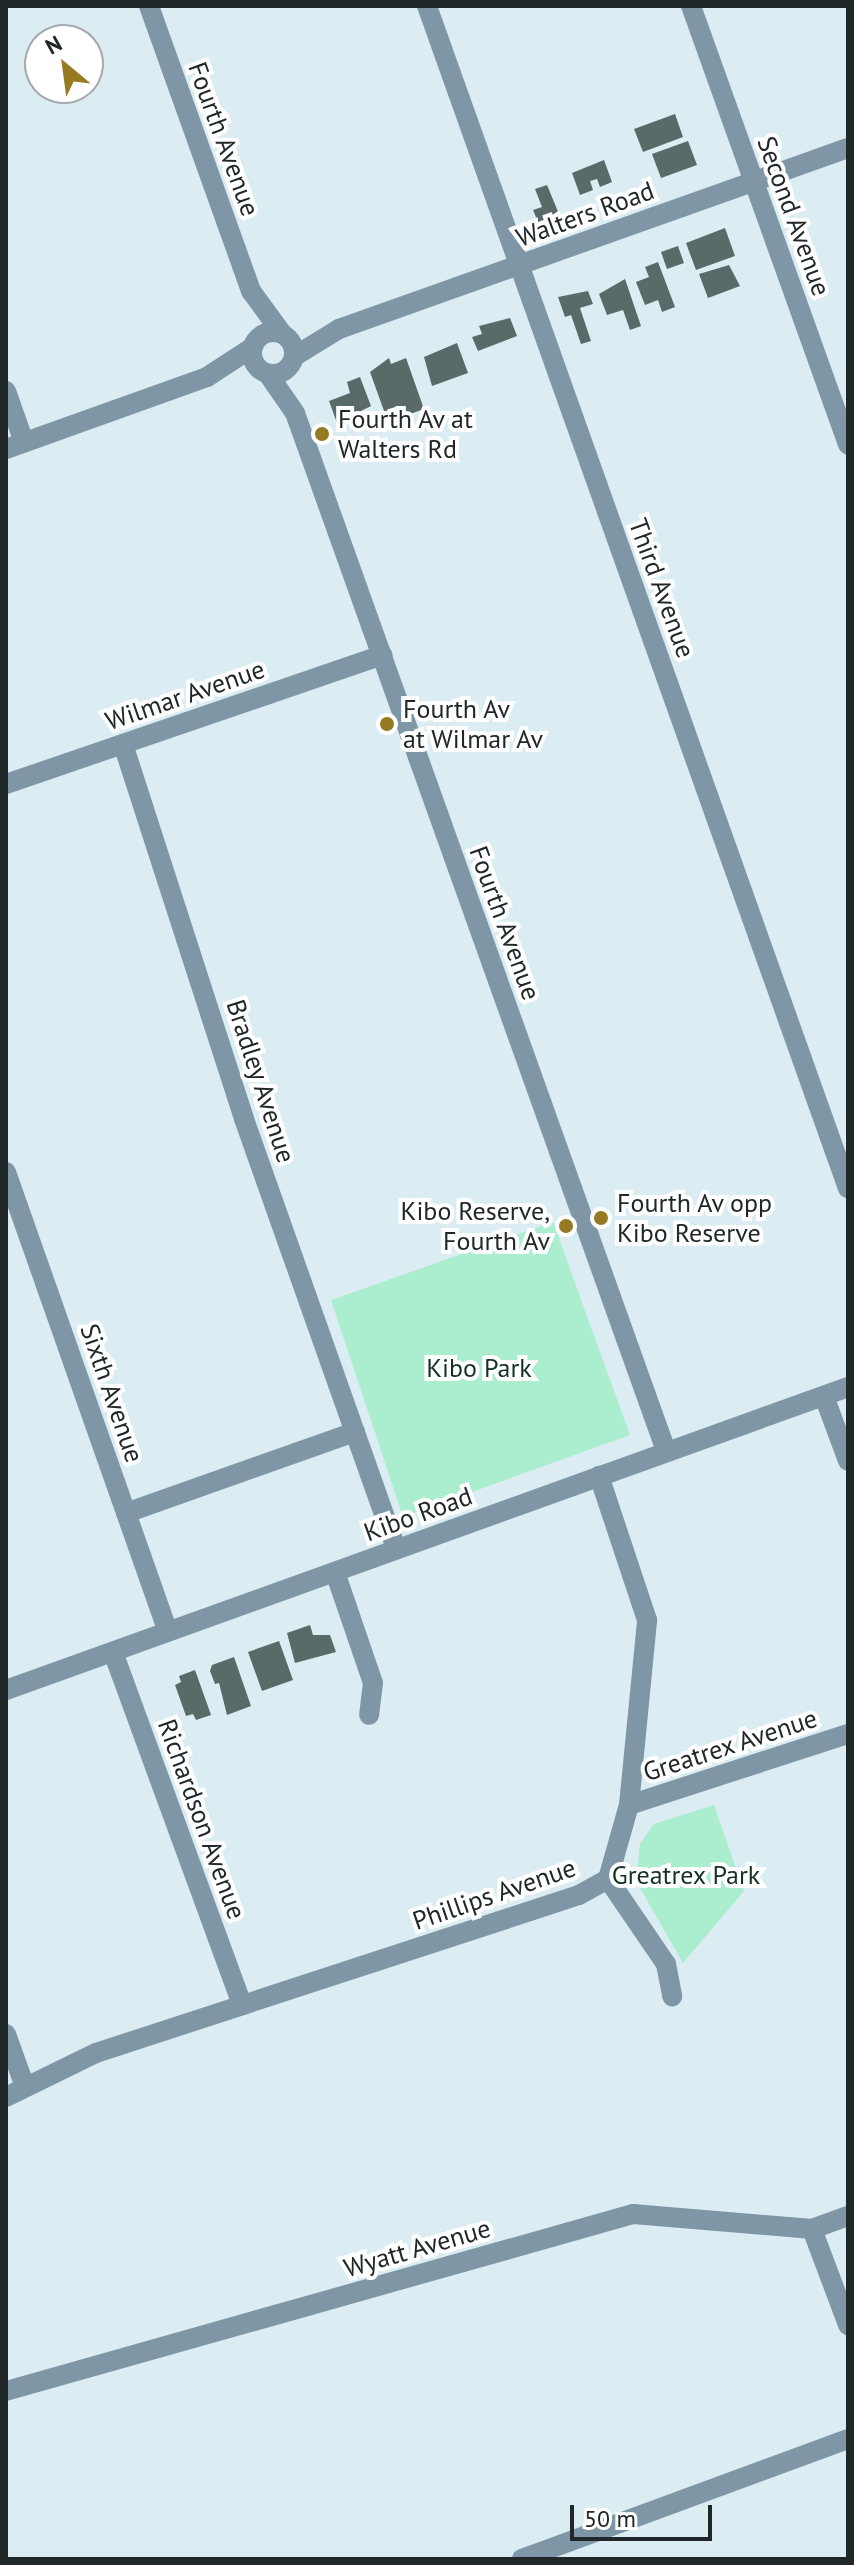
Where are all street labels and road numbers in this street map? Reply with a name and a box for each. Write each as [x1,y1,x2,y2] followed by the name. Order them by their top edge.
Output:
[182,57,266,221] street label: Fourth Avenue
[751,132,837,300] street label: Second Avenue
[512,175,658,253] street label: Walters Road
[622,514,702,662] street label: Third Avenue
[101,653,269,737] street label: Wilmar Avenue
[463,841,547,1005] street label: Fourth Avenue
[220,995,302,1167] street label: Bradley Avenue
[74,1319,150,1467] street label: Sixth Avenue
[360,1480,476,1548] street label: Kibo Road
[638,1702,822,1788] street label: Greatrex Avenue
[151,1714,253,1924] street label: Richardson Avenue
[408,1851,580,1937] street label: Phillips Avenue
[340,2212,494,2284] street label: Wyatt Avenue

